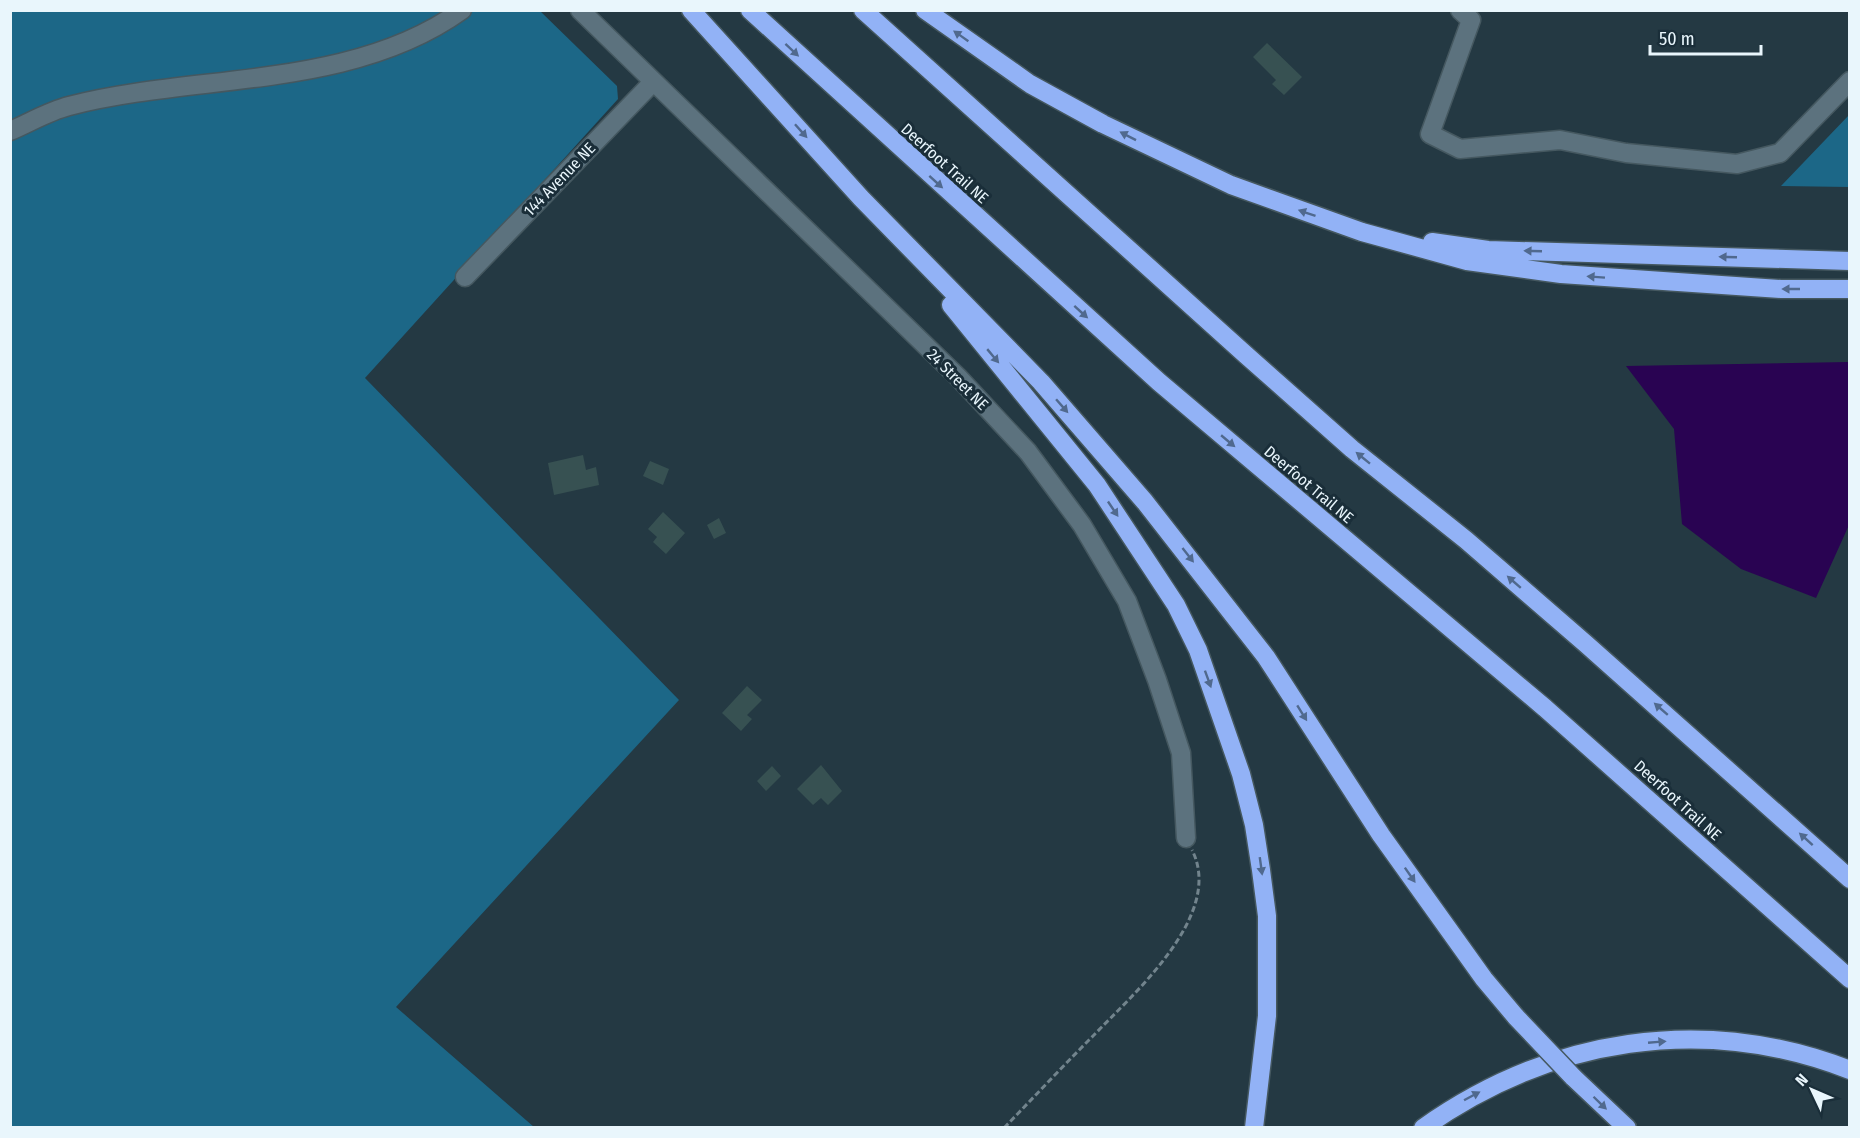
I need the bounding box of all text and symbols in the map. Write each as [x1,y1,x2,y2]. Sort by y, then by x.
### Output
scale bar [1650,18,1761,56]
text: 50 m [1659,28,1695,50]
one-way arrow [953,30,969,42]
one-way arrow [785,43,799,57]
street label: Deerfoot Trail NE [897,119,992,207]
one-way arrow [794,124,808,139]
one-way arrow [1119,131,1136,141]
street label: 144 Avenue NE [520,139,599,220]
one-way arrow [929,175,944,189]
one-way arrow [1298,208,1316,217]
one-way arrow [1524,246,1543,256]
one-way arrow [1719,252,1738,262]
one-way arrow [1587,272,1606,281]
one-way arrow [1782,284,1801,294]
one-way arrow [1074,305,1089,319]
street label: 24 Street NE [923,345,992,414]
one-way arrow [986,348,999,363]
one-way arrow [1055,399,1069,414]
one-way arrow [1220,434,1235,447]
street label: Deerfoot Trail NE [1260,442,1357,527]
one-way arrow [1355,451,1371,464]
one-way arrow [1107,501,1118,517]
one-way arrow [1182,547,1194,563]
one-way arrow [1506,575,1522,588]
one-way arrow [1203,670,1213,688]
one-way arrow [1654,703,1669,716]
one-way arrow [1296,705,1307,721]
street label: Deerfoot Trail NE [1630,756,1725,844]
one-way arrow [1799,832,1814,846]
one-way arrow [1256,856,1265,875]
one-way arrow [1404,867,1416,883]
one-way arrow [1648,1037,1667,1047]
north arrow [1782,1060,1842,1120]
text: N [1791,1070,1812,1090]
one-way arrow [1463,1091,1480,1101]
one-way arrow [1592,1096,1607,1110]

